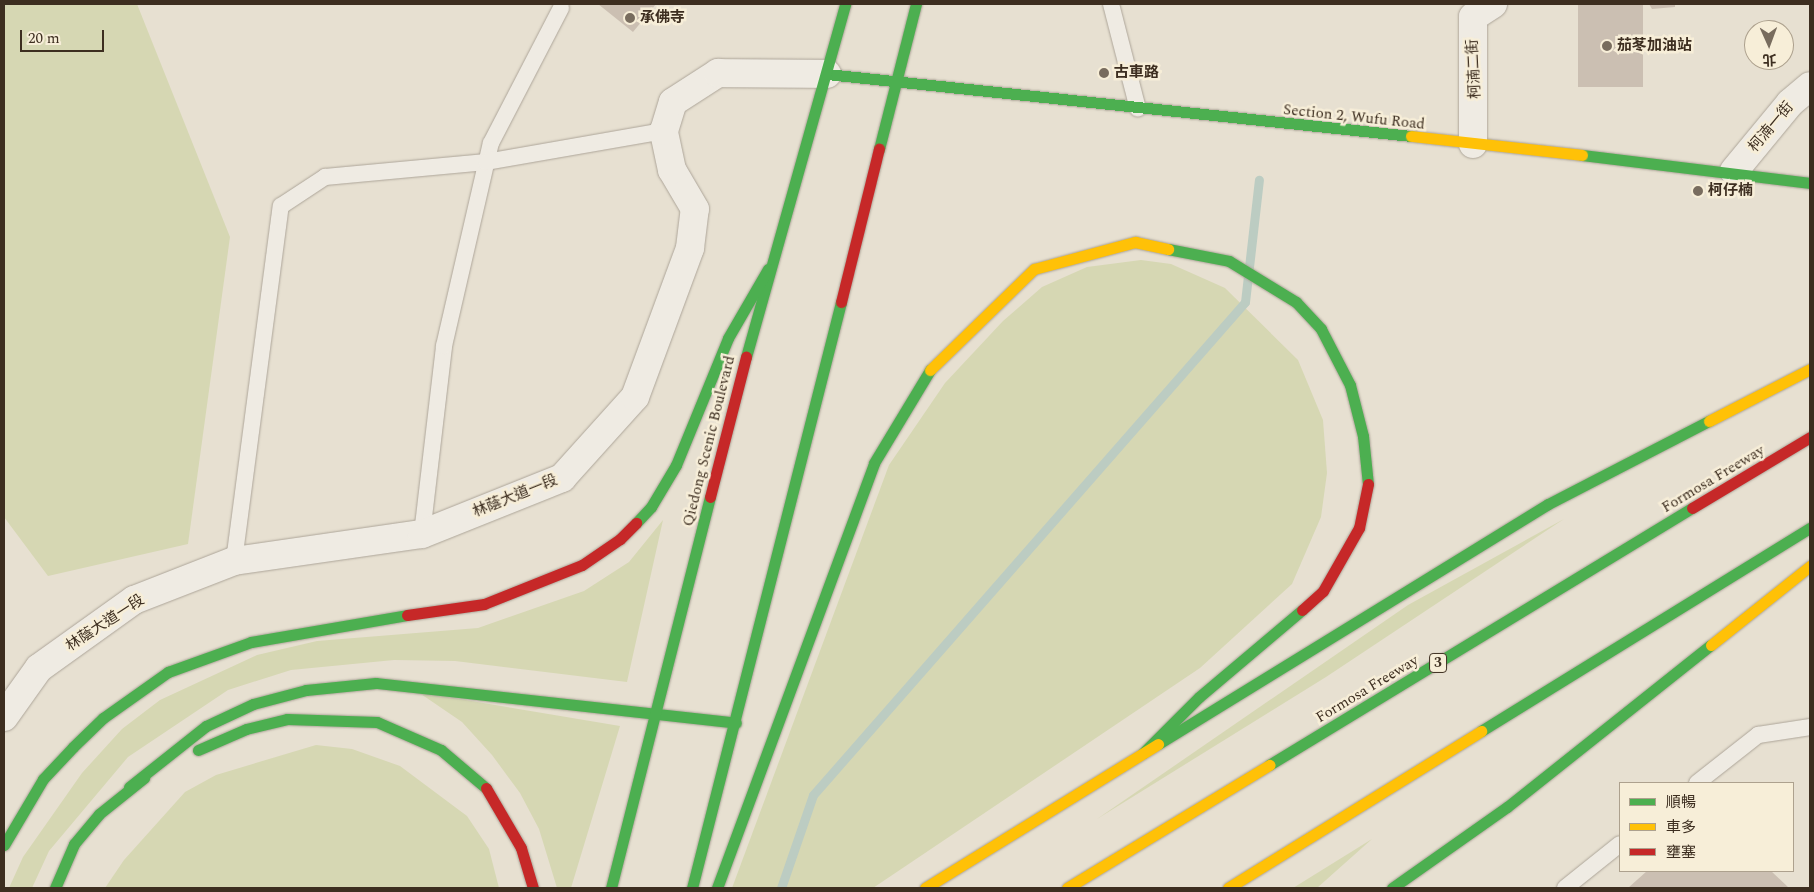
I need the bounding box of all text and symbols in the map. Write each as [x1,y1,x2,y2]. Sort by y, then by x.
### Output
place label: 承佛寺 [640,9,685,27]
marker: 承佛寺 [624,12,636,24]
scale bar [22,20,106,52]
north arrow [1744,20,1794,70]
text: 20 m [28,27,60,50]
place label: 茄苳加油站 [1617,37,1692,55]
street label: 柯湳二街 [1463,39,1485,99]
marker: 茄苳加油站 [1601,40,1613,52]
text: 北 [1762,49,1777,70]
place label: 古車路 [1114,64,1159,82]
marker: 古車路 [1098,67,1110,79]
street label: 柯湳一街 [1745,98,1797,156]
street label: Section 2, Wufu Road [1282,101,1426,133]
place label: 柯仔楠 [1708,182,1753,200]
marker: 柯仔楠 [1692,185,1704,197]
street label: Qiedong Scenic Boulevard [679,354,739,528]
street label: Formosa Freeway [1658,441,1768,517]
street label: 林蔭大道一段 [470,471,560,521]
street label: 林蔭大道一段 [62,591,148,655]
street label: Formosa Freeway [1312,651,1422,727]
road number: 3 [1428,651,1448,674]
legend [1619,782,1794,872]
text: 順暢 [1666,791,1696,814]
text: 車多 [1666,816,1696,839]
text: 壅塞 [1666,841,1696,864]

